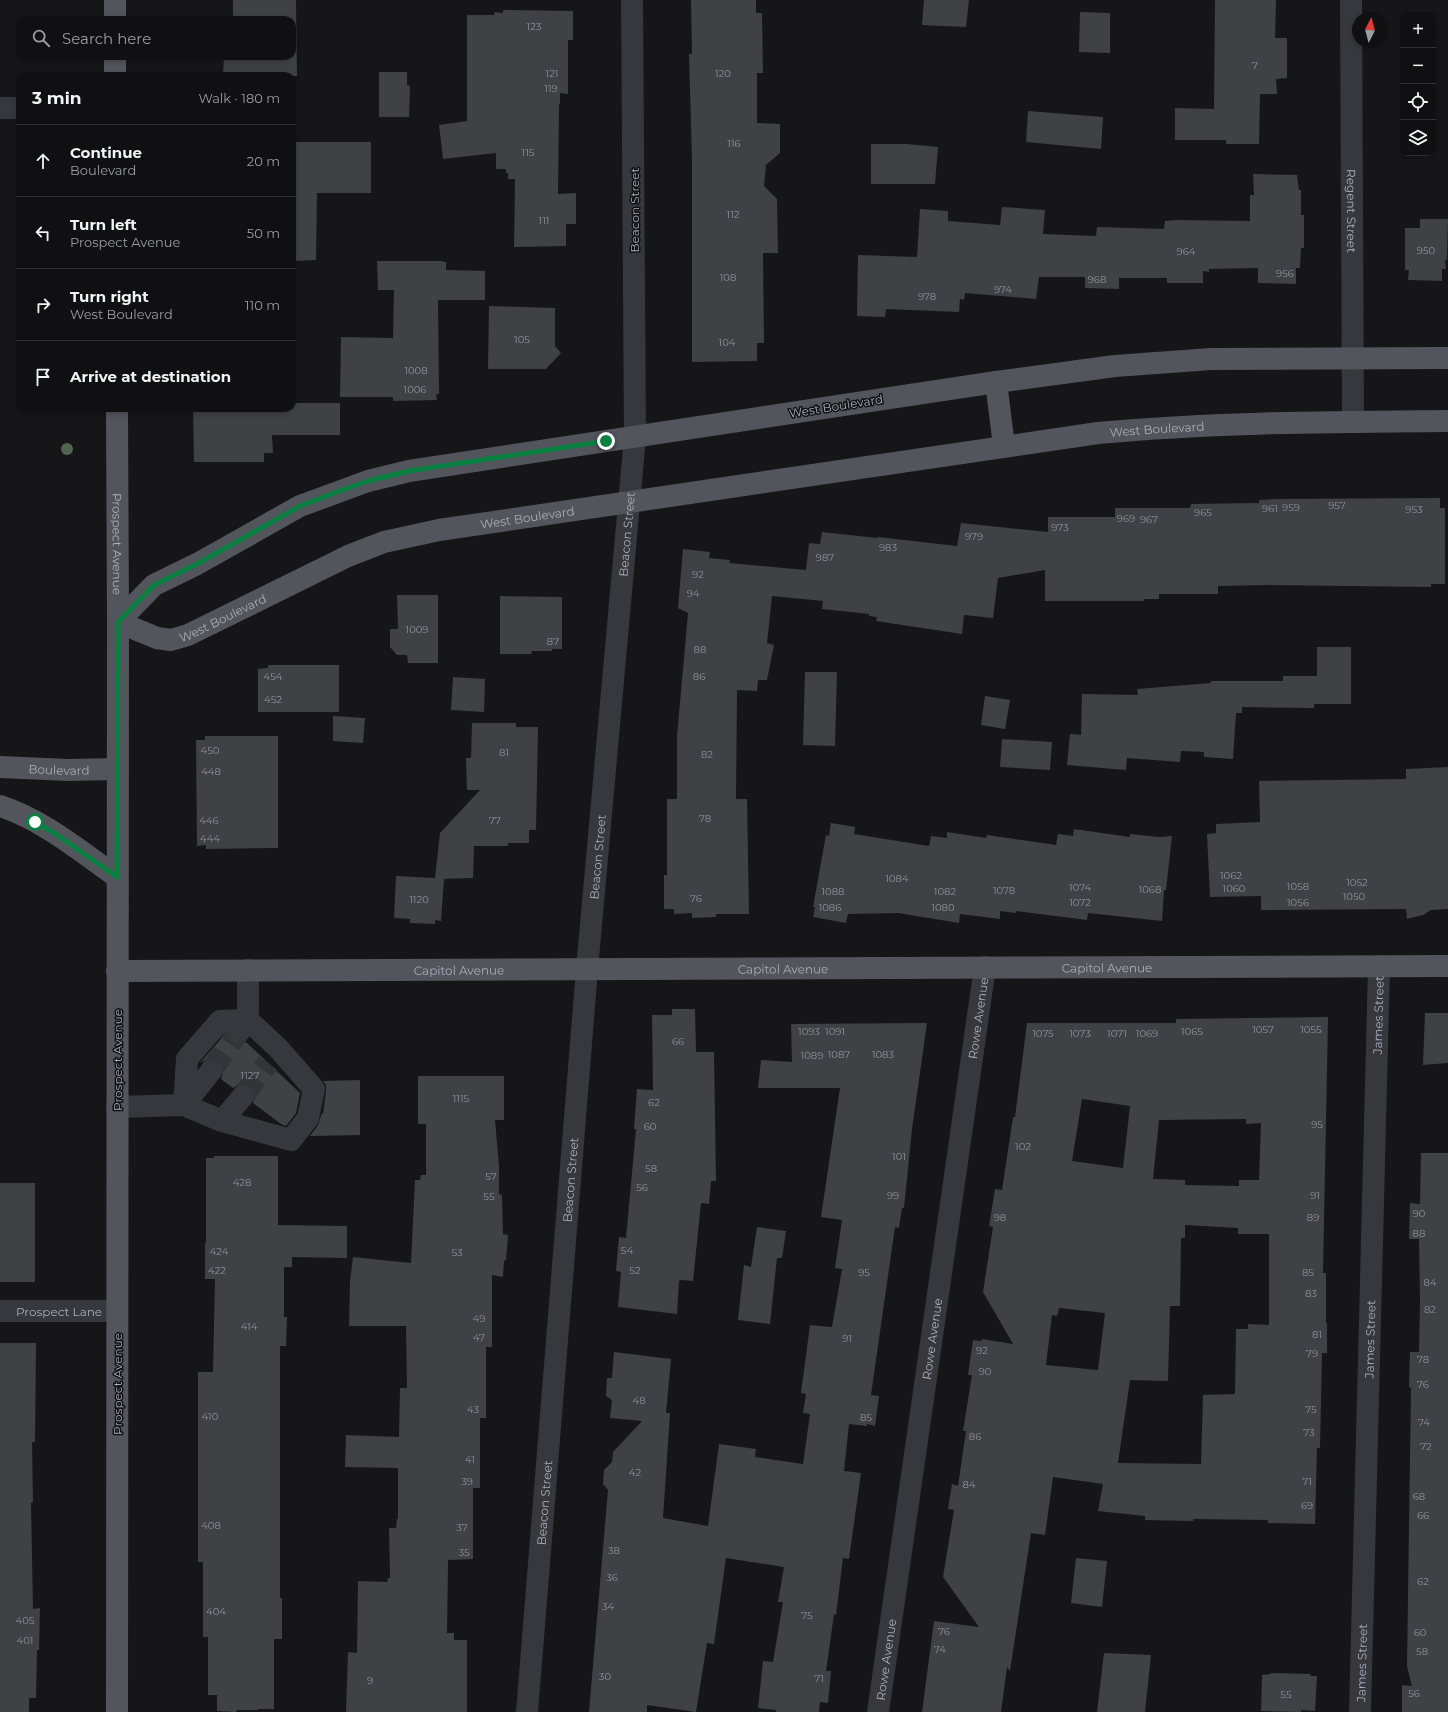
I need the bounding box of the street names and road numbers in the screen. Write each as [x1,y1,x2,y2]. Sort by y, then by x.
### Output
street label: Beacon Street [627,167,642,252]
street label: Regent Street [1344,169,1360,253]
street label: West Boulevard [788,391,884,421]
street label: West Boulevard [1109,418,1205,439]
street label: Beacon Street [615,491,638,577]
street label: Prospect Avenue [110,493,125,595]
street label: West Boulevard [479,503,575,531]
street label: West Boulevard [177,590,269,645]
street label: Boulevard [28,761,90,778]
street label: Beacon Street [586,814,608,900]
street label: Capitol Avenue [1062,960,1152,975]
street label: Capitol Avenue [738,961,828,976]
street label: Capitol Avenue [414,962,504,977]
street label: Rowe Avenue [964,976,991,1060]
street label: James Street [1369,976,1386,1056]
street label: Prospect Avenue [110,1009,125,1111]
street label: Beacon Street [559,1137,581,1223]
street label: Rowe Avenue [918,1297,945,1381]
street label: James Street [1361,1300,1378,1380]
street label: Prospect Lane [16,1304,102,1319]
street label: Prospect Avenue [110,1333,125,1435]
street label: Beacon Street [533,1460,555,1546]
street label: Rowe Avenue [872,1618,899,1701]
street label: James Street [1353,1624,1370,1703]

